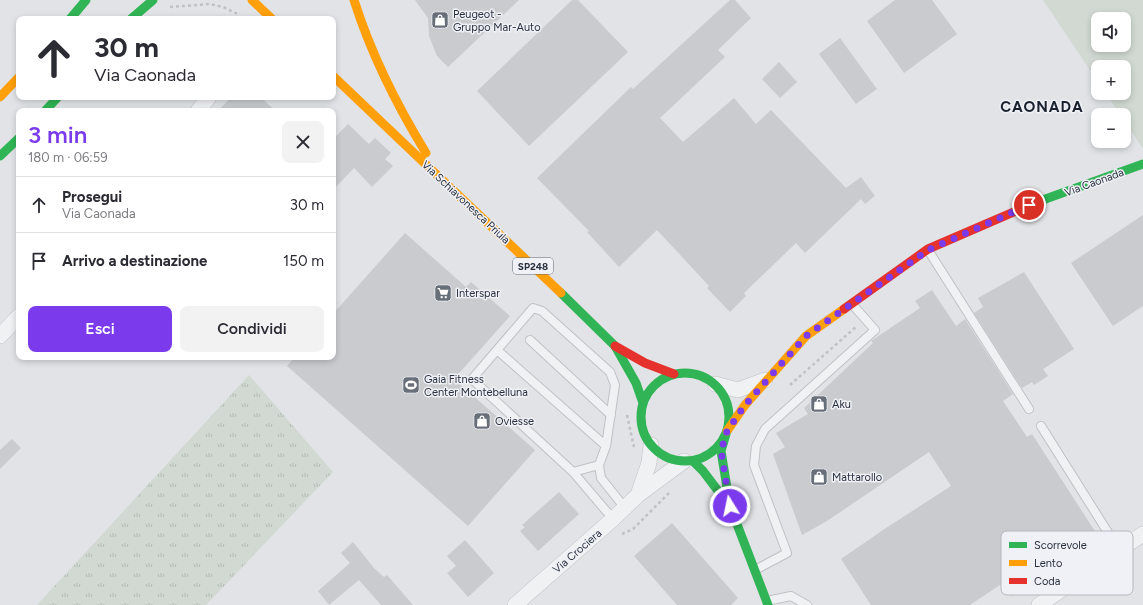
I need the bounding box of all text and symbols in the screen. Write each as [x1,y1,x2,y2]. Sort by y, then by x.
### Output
place label: Peugeot - Gruppo Mar-Auto [453,8,541,34]
shop icon: Peugeot - Gruppo Mar-Auto [430,10,450,30]
map controls [1091,12,1131,148]
button: sound [1091,12,1131,52]
text: 30 m [94,30,159,64]
icon: ahead [28,32,80,84]
button: + [1091,60,1131,100]
text: Via Caonada [94,64,196,86]
district label: CAONADA [1000,98,1084,116]
button: − [1091,108,1131,148]
text: 3 min [28,120,87,149]
button: close [282,121,324,163]
text: 180 m · 06:59 [28,150,108,165]
street label: Via Schiavonesca Priula [419,158,512,247]
street label: Via Caonada [1063,166,1126,199]
text: Prosegui [62,188,122,206]
pin [1012,188,1046,222]
icon: ahead [28,194,50,216]
icon: arrive [1018,194,1040,216]
text: 30 m [290,196,324,214]
text: Via Caonada [62,206,136,221]
icon: arrive [28,250,50,272]
text: Arrivo a destinazione [62,252,207,270]
text: 150 m [283,252,324,270]
road number: SP248 [513,258,553,274]
supermarket icon: Interspar [433,283,453,303]
place label: Interspar [456,287,500,300]
button: Esci [28,306,172,352]
button: Condividi [180,306,324,352]
place label: Gaia Fitness Center Montebelluna [424,373,528,399]
sports icon: Gaia Fitness Center Montebelluna [401,375,421,395]
shop icon: Aku [809,394,829,414]
place label: Aku [832,398,851,411]
shop icon: Oviesse [472,411,492,431]
place label: Oviesse [495,415,534,428]
shop icon: Mattarollo [809,467,829,487]
place label: Mattarollo [832,471,882,484]
position arrow [709,485,751,527]
street label: Via Crociera [550,527,604,576]
legend [1001,531,1133,595]
text: Scorrevole [1034,539,1087,552]
text: Lento [1034,557,1062,570]
text: Coda [1034,575,1060,588]

